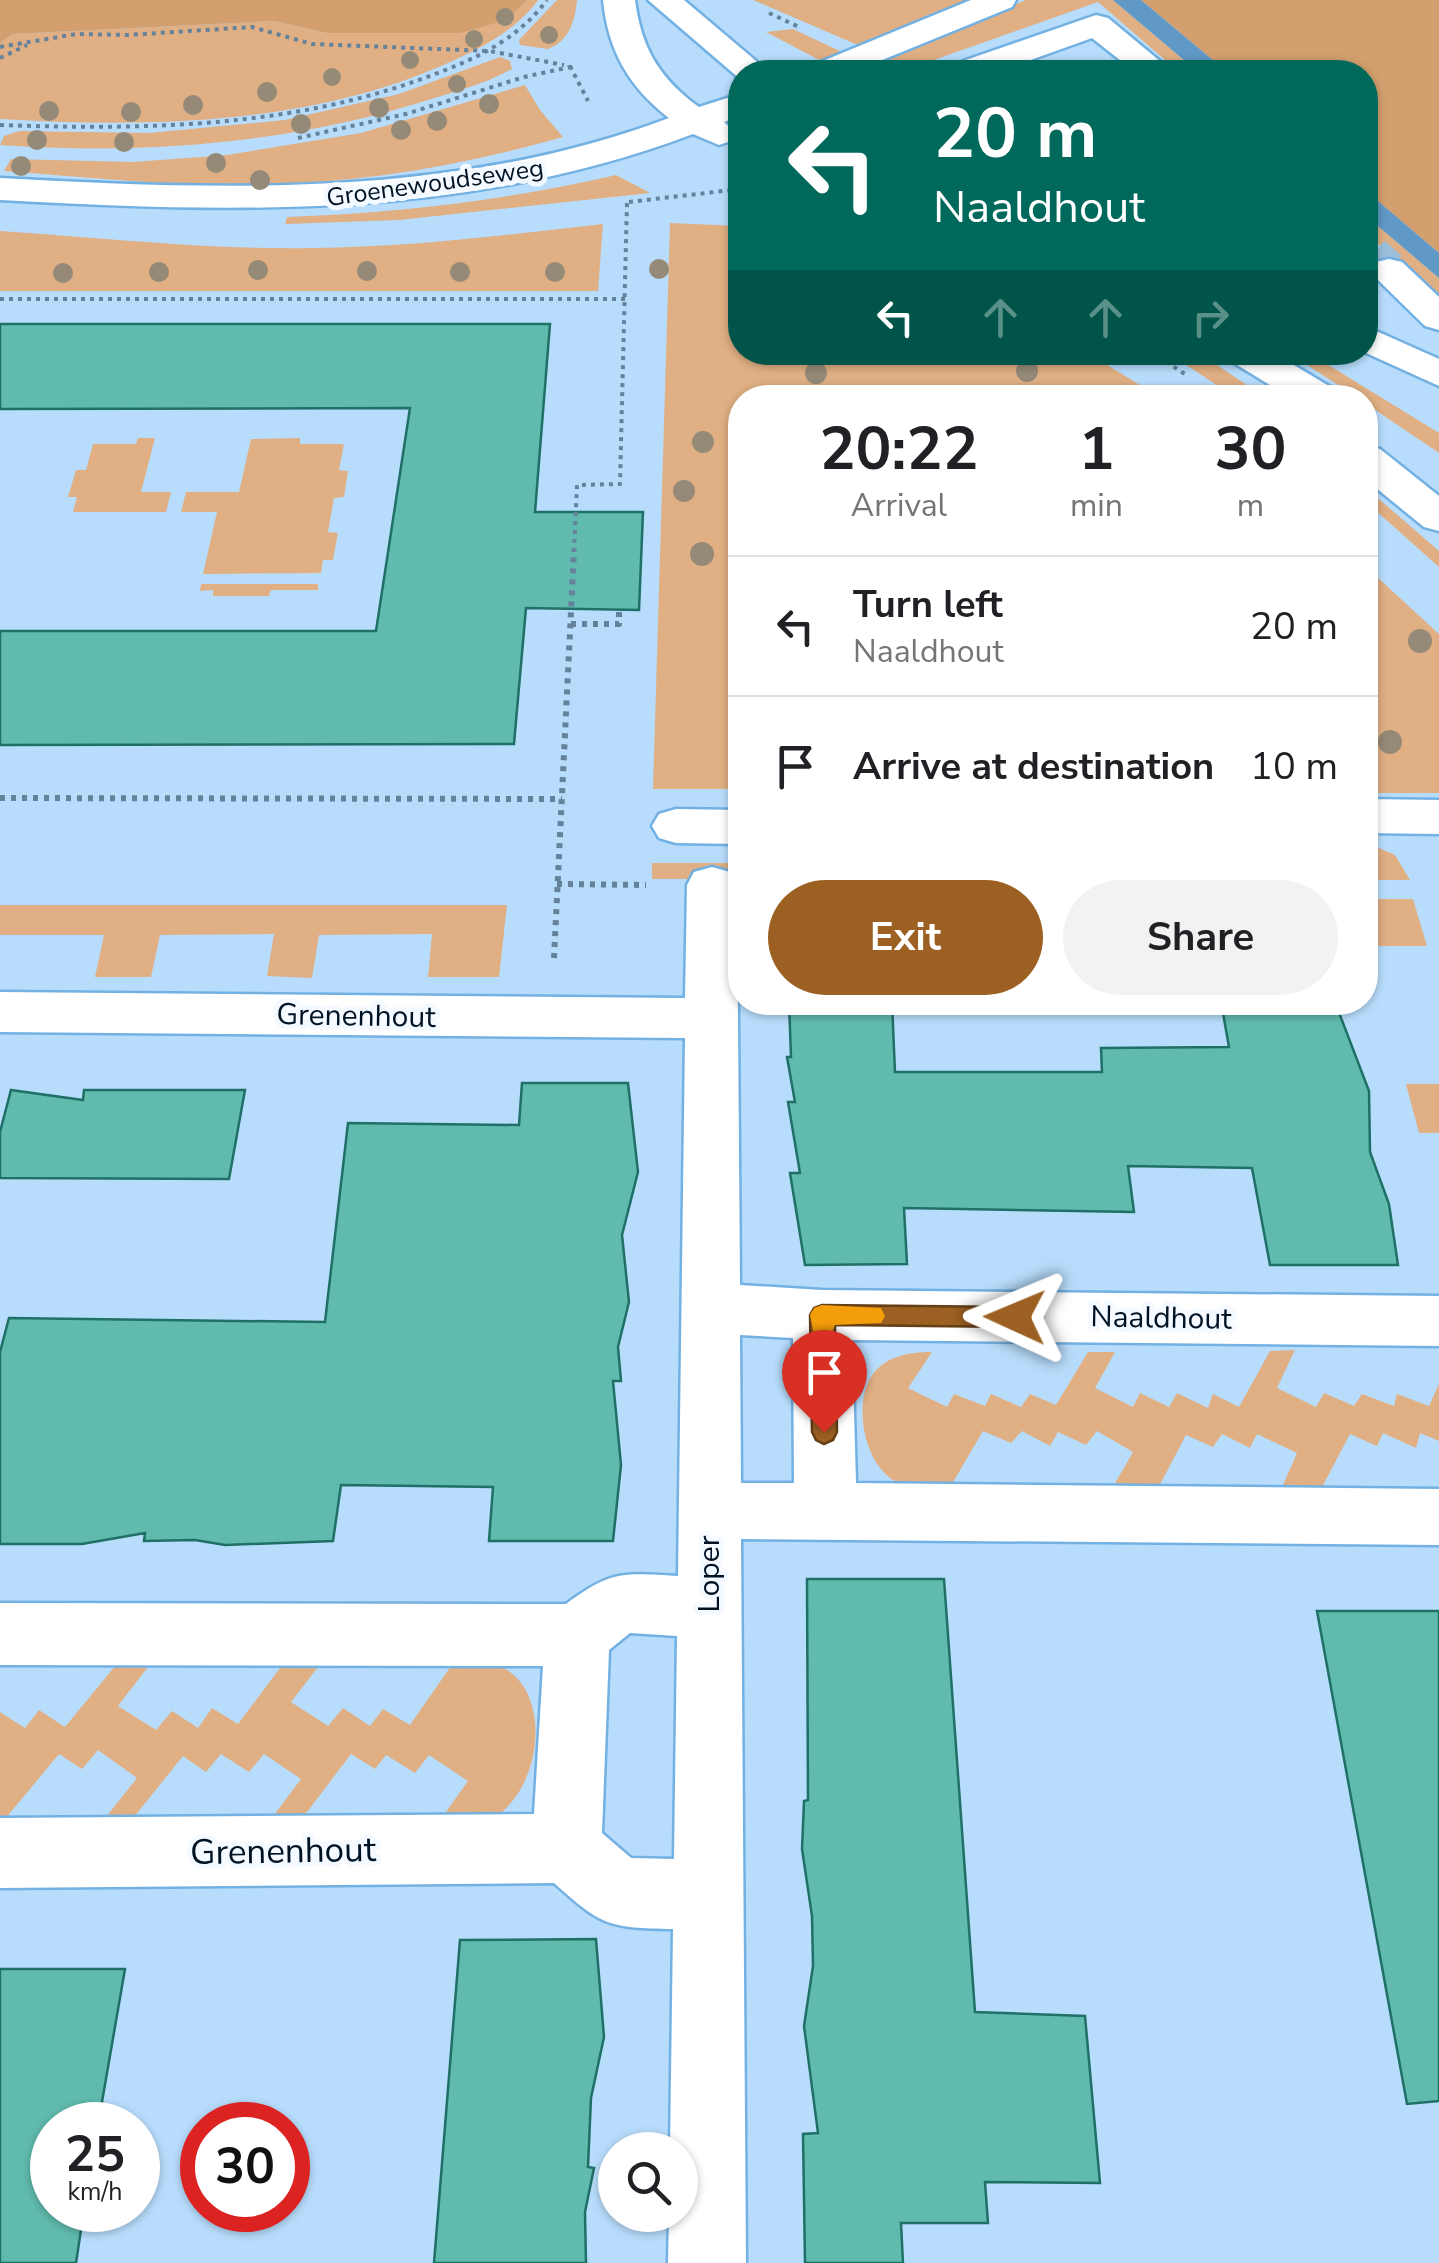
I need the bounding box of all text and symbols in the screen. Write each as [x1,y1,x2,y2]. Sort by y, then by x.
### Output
text: 20 m [933,86,1097,182]
icon: left [768,100,898,230]
street label: Groenewoudseweg [324,151,546,215]
text: Naaldhout [933,177,1145,238]
icon: left [868,290,923,345]
icon: ahead [973,290,1028,345]
icon: ahead [1078,290,1133,345]
icon: right [1183,290,1238,345]
text: 20:22 [820,408,978,490]
text: 1 [1078,408,1114,490]
text: 30 [1214,408,1286,490]
text: Arrival [851,484,947,527]
text: min [1070,484,1123,527]
text: m [1237,484,1264,527]
text: Turn left [853,579,1003,630]
icon: left [768,599,823,654]
text: 20 m [1250,601,1338,652]
text: Naaldhout [853,630,1004,673]
icon: arrive [768,739,823,794]
text: Arrive at destination [853,741,1214,792]
text: 10 m [1250,741,1338,792]
button: Exit [768,880,1043,995]
button: Share [1063,880,1338,995]
street label: Grenenhout [276,994,437,1038]
position arrow [963,1265,1067,1369]
street label: Naaldhout [1090,1296,1232,1340]
pin [782,1330,867,1433]
icon: arrive [797,1345,852,1400]
street label: Loper [689,1535,730,1613]
street label: Grenenhout [190,1826,377,1876]
speed limit sign: 30 [180,2102,310,2232]
text: 25 [65,2120,125,2189]
map controls [598,2132,698,2232]
button: search [598,2132,698,2232]
text: km/h [67,2175,123,2209]

